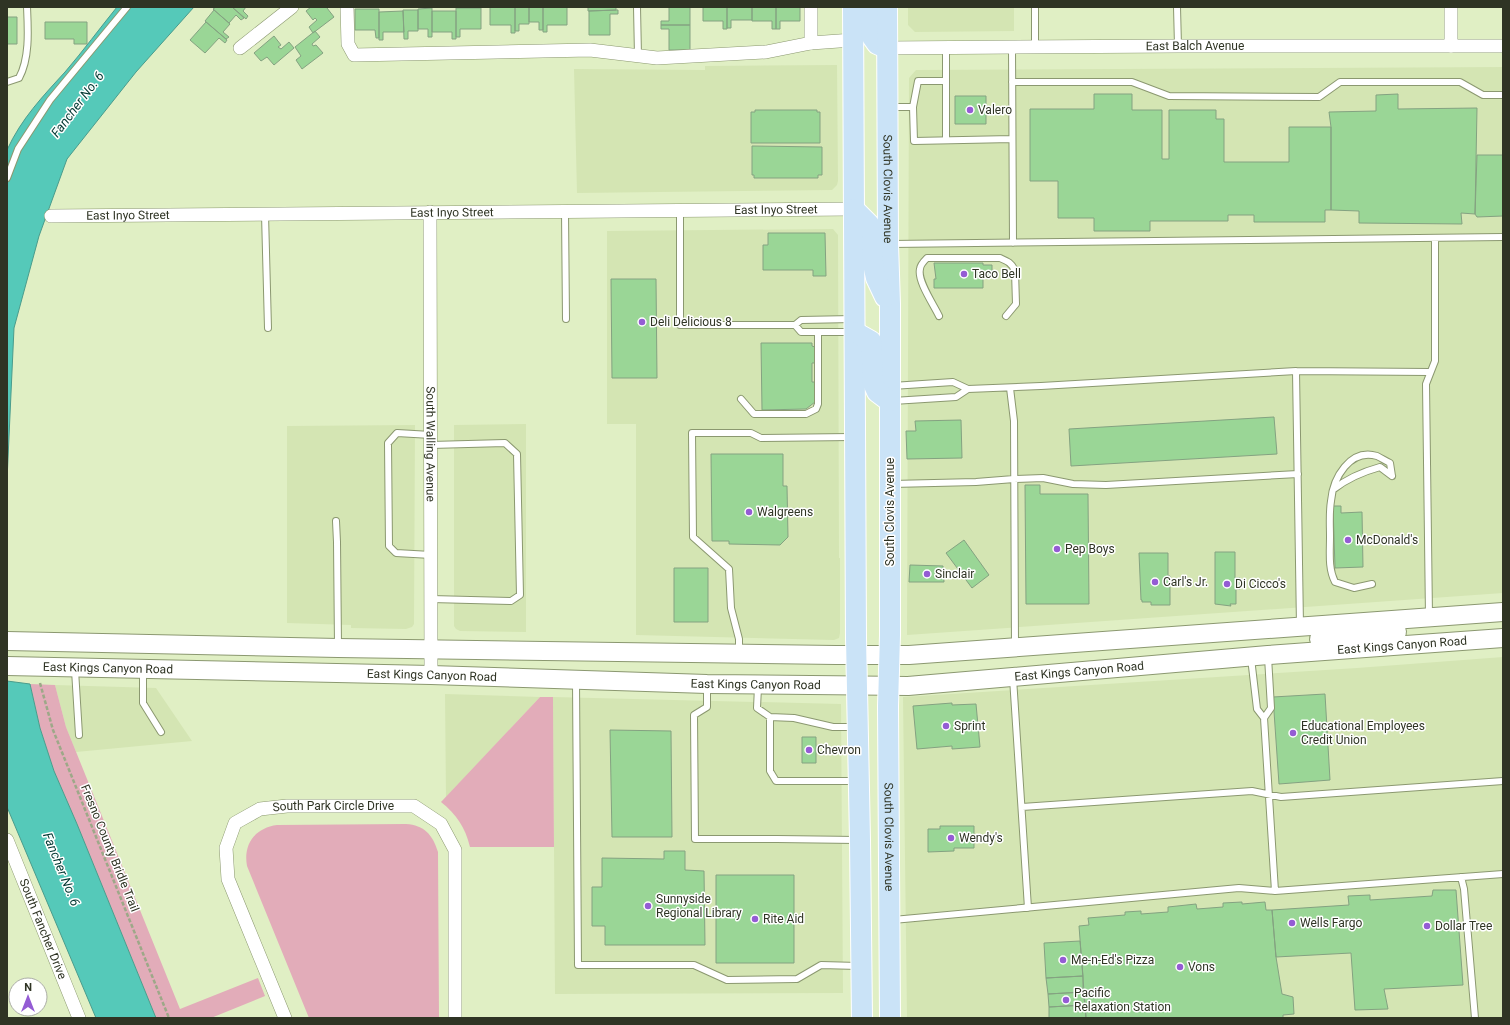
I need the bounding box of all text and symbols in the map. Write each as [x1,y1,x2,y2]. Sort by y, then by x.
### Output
street label: East Balch Avenue [1146,39,1244,53]
water label: Fancher No. 6 [48,69,107,140]
place label: Valero [978,103,1012,117]
marker: Valero [965,105,975,115]
street label: South Clovis Avenue [881,135,895,243]
street label: East Inyo Street [734,202,818,217]
street label: East Inyo Street [410,205,494,220]
street label: East Inyo Street [86,208,170,223]
place label: Taco Bell [972,267,1021,281]
marker: Taco Bell [959,269,969,279]
place label: Deli Delicious 8 [650,315,732,329]
marker: Deli Delicious 8 [637,317,647,327]
street label: South Walling Avenue [423,386,438,502]
street label: South Clovis Avenue [883,458,897,566]
place label: Walgreens [757,505,813,519]
marker: Walgreens [744,507,754,517]
place label: McDonald's [1356,533,1418,547]
marker: McDonald's [1343,535,1353,545]
place label: Pep Boys [1065,542,1115,556]
marker: Pep Boys [1052,544,1062,554]
place label: Sinclair [935,567,974,581]
marker: Sinclair [922,569,932,579]
place label: Carl's Jr. [1163,575,1208,589]
marker: Carl's Jr. [1150,577,1160,587]
place label: Di Cicco's [1235,577,1286,591]
marker: Di Cicco's [1222,579,1232,589]
street label: East Kings Canyon Road [1337,634,1467,657]
street label: East Kings Canyon Road [1014,659,1145,684]
street label: East Kings Canyon Road [43,660,173,677]
street label: East Kings Canyon Road [367,667,497,684]
street label: East Kings Canyon Road [690,676,821,692]
place label: Sprint [954,719,985,733]
place label: Educational Employees Credit Union [1301,719,1425,747]
marker: Sprint [941,721,951,731]
marker: Educational Employees Credit Union [1288,728,1298,738]
place label: Chevron [817,743,861,757]
marker: Chevron [804,745,814,755]
street label: Fresno County Bridle Trail [78,782,142,914]
street label: South Clovis Avenue [881,782,896,891]
street label: South Park Circle Drive [272,799,394,815]
water label: Fancher No. 6 [40,830,83,908]
place label: Wendy's [959,831,1003,845]
marker: Wendy's [946,833,956,843]
street label: South Fancher Drive [16,877,70,981]
place label: Sunnyside Regional Library [656,892,742,920]
marker: Sunnyside Regional Library [643,901,653,911]
place label: Rite Aid [763,912,804,926]
marker: Rite Aid [750,914,760,924]
place label: Wells Fargo [1300,916,1362,930]
marker: Wells Fargo [1287,918,1297,928]
place label: Dollar Tree [1435,919,1492,933]
marker: Dollar Tree [1422,921,1432,931]
place label: Me-n-Ed's Pizza [1071,953,1154,967]
marker: Me-n-Ed's Pizza [1058,955,1068,965]
place label: Vons [1188,960,1215,974]
marker: Vons [1175,962,1185,972]
north arrow [8,977,48,1017]
text: N [24,981,32,994]
place label: Pacific Relaxation Station [1074,986,1171,1014]
marker: Pacific Relaxation Station [1061,995,1071,1005]

